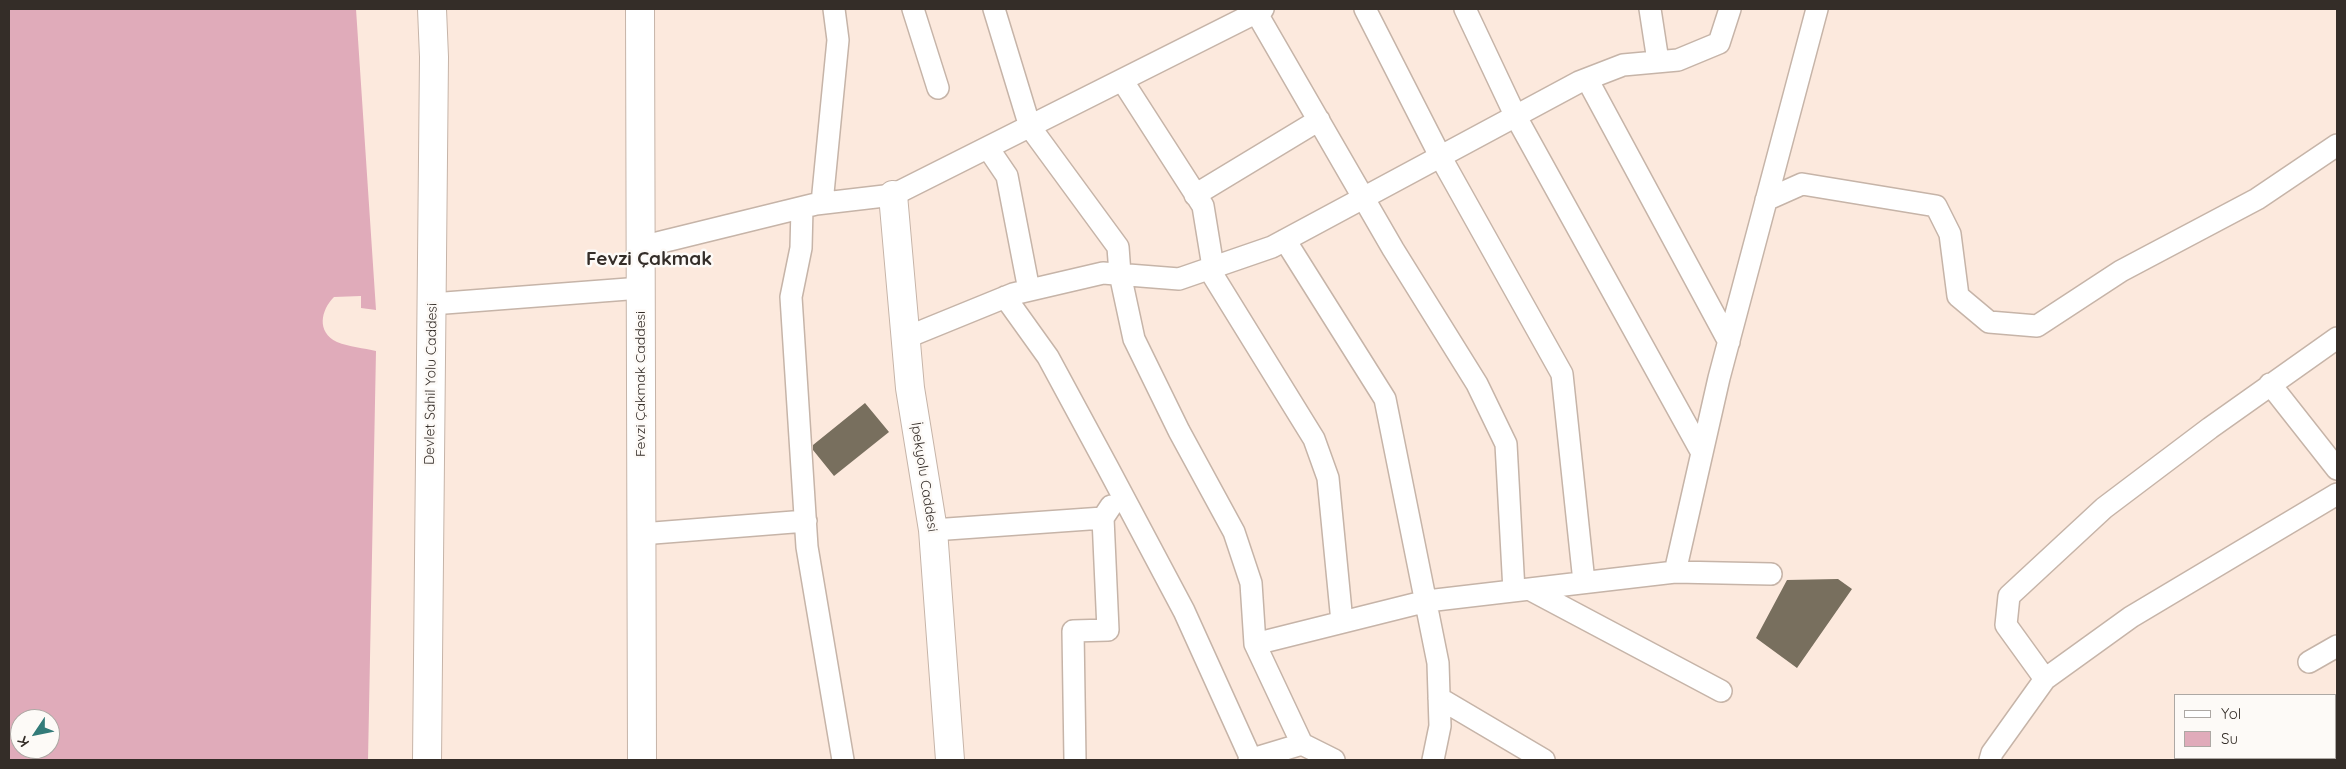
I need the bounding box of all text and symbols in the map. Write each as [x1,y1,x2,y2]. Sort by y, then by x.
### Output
district label: Fevzi Çakmak [586,248,712,270]
street label: Devlet Sahil Yolu Caddesi [421,303,441,465]
street label: Fevzi Çakmak Caddesi [633,311,649,457]
street label: İpekyolu Caddesi [907,421,941,533]
legend [2174,694,2336,759]
text: Yol [2221,704,2241,723]
north arrow [10,709,60,759]
text: Su [2221,729,2238,748]
text: K [13,733,33,751]

